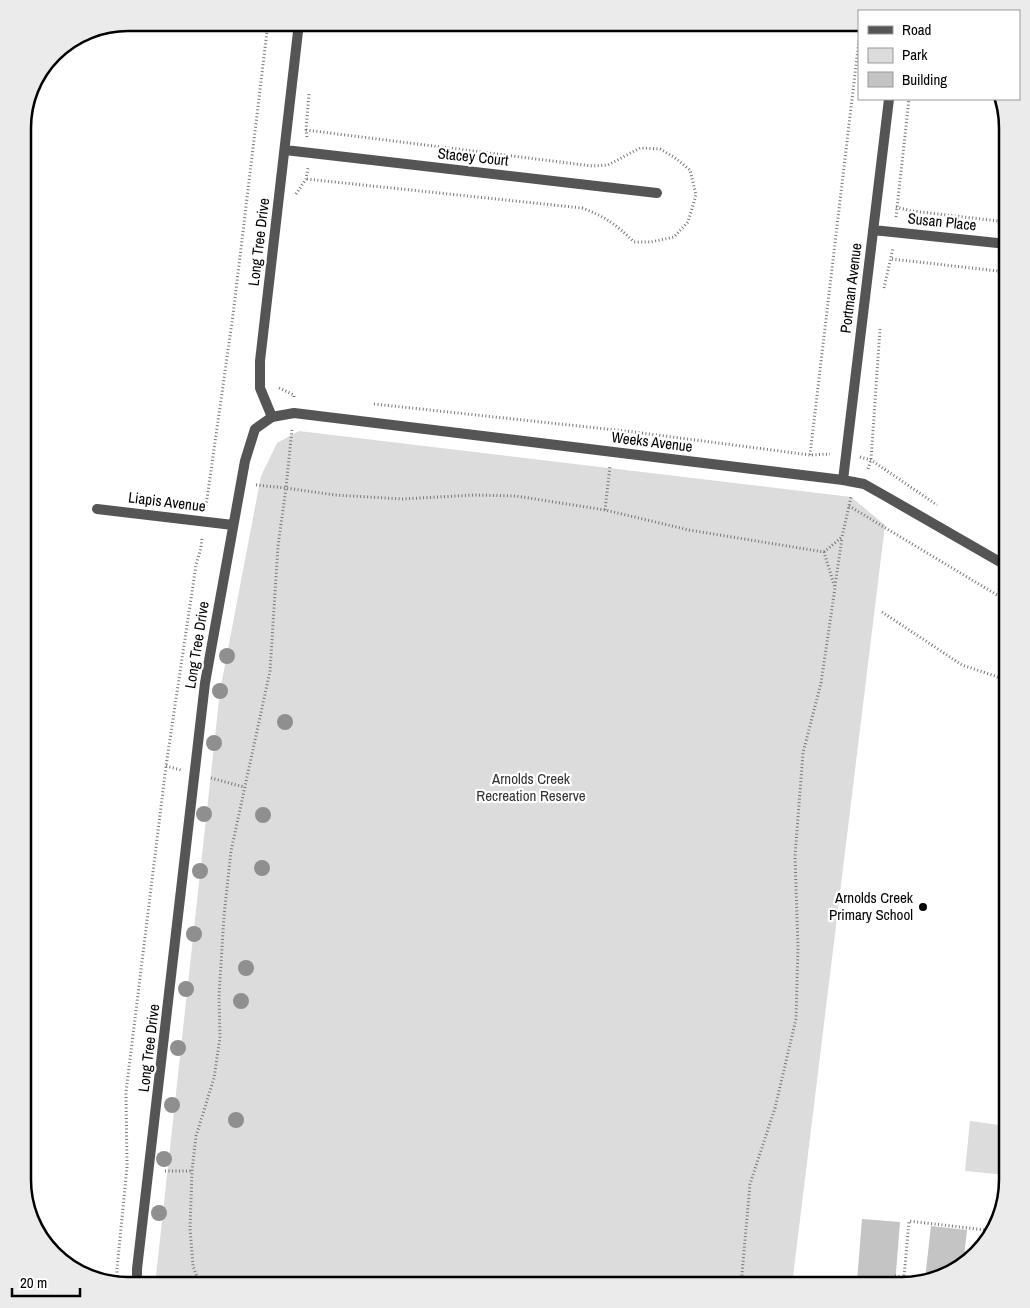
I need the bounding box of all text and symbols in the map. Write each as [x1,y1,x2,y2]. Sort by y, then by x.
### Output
legend [858,10,1020,100]
text: Road [902,19,931,40]
text: Park [902,44,928,65]
text: Building [902,69,947,90]
street label: Stacey Court [437,142,510,171]
street label: Long Tree Drive [243,197,274,287]
street label: Susan Place [907,207,978,236]
street label: Portman Avenue [835,241,866,334]
street label: Weeks Avenue [610,426,694,457]
street label: Liapis Avenue [127,486,207,517]
street label: Long Tree Drive [179,600,214,690]
park label: Arnolds Creek Recreation Reserve [476,768,586,806]
place label: Arnolds Creek Primary School [829,887,914,925]
marker: Arnolds Creek Primary School [917,901,929,913]
street label: Long Tree Drive [133,1003,164,1093]
scale bar [12,1266,80,1298]
text: 20 m [20,1272,47,1293]

